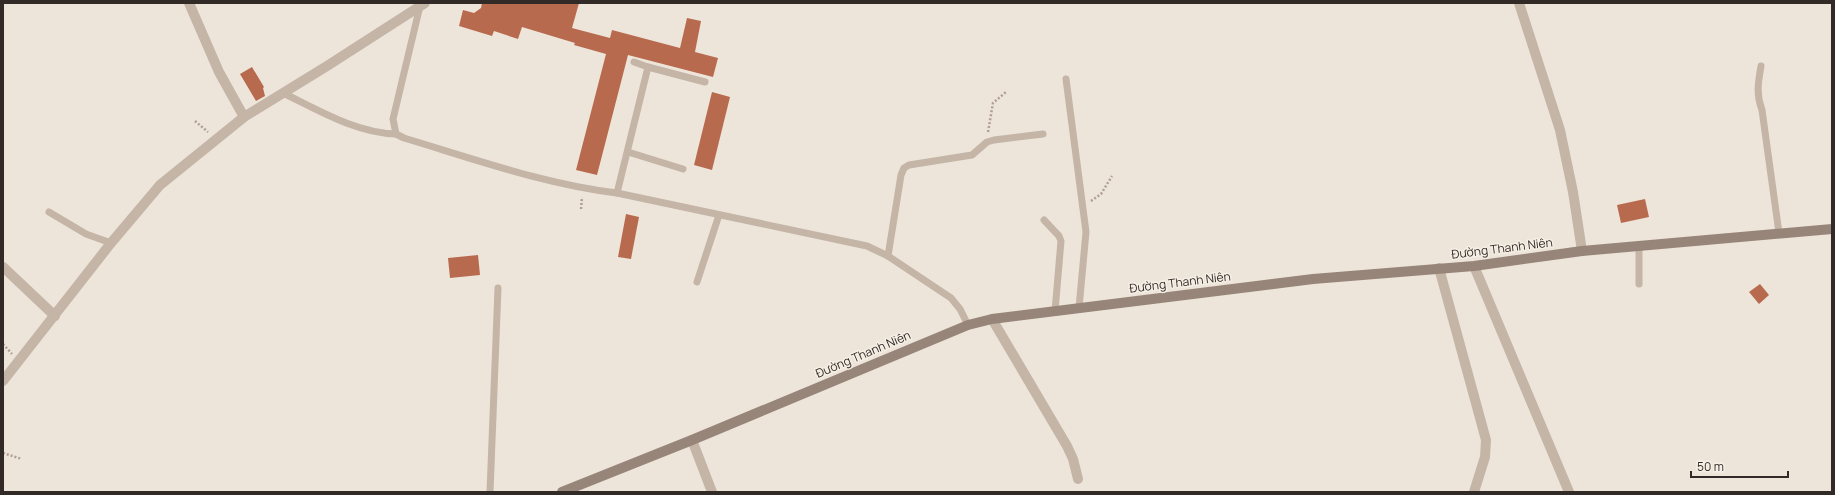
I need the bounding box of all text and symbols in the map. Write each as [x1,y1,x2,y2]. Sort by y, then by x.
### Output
street label: Đường Thanh Niên [1451,233,1553,263]
street label: Đường Thanh Niên [1129,267,1231,297]
street label: Đường Thanh Niên [813,326,913,382]
scale bar [1691,453,1788,479]
text: 50 m [1697,458,1724,475]

